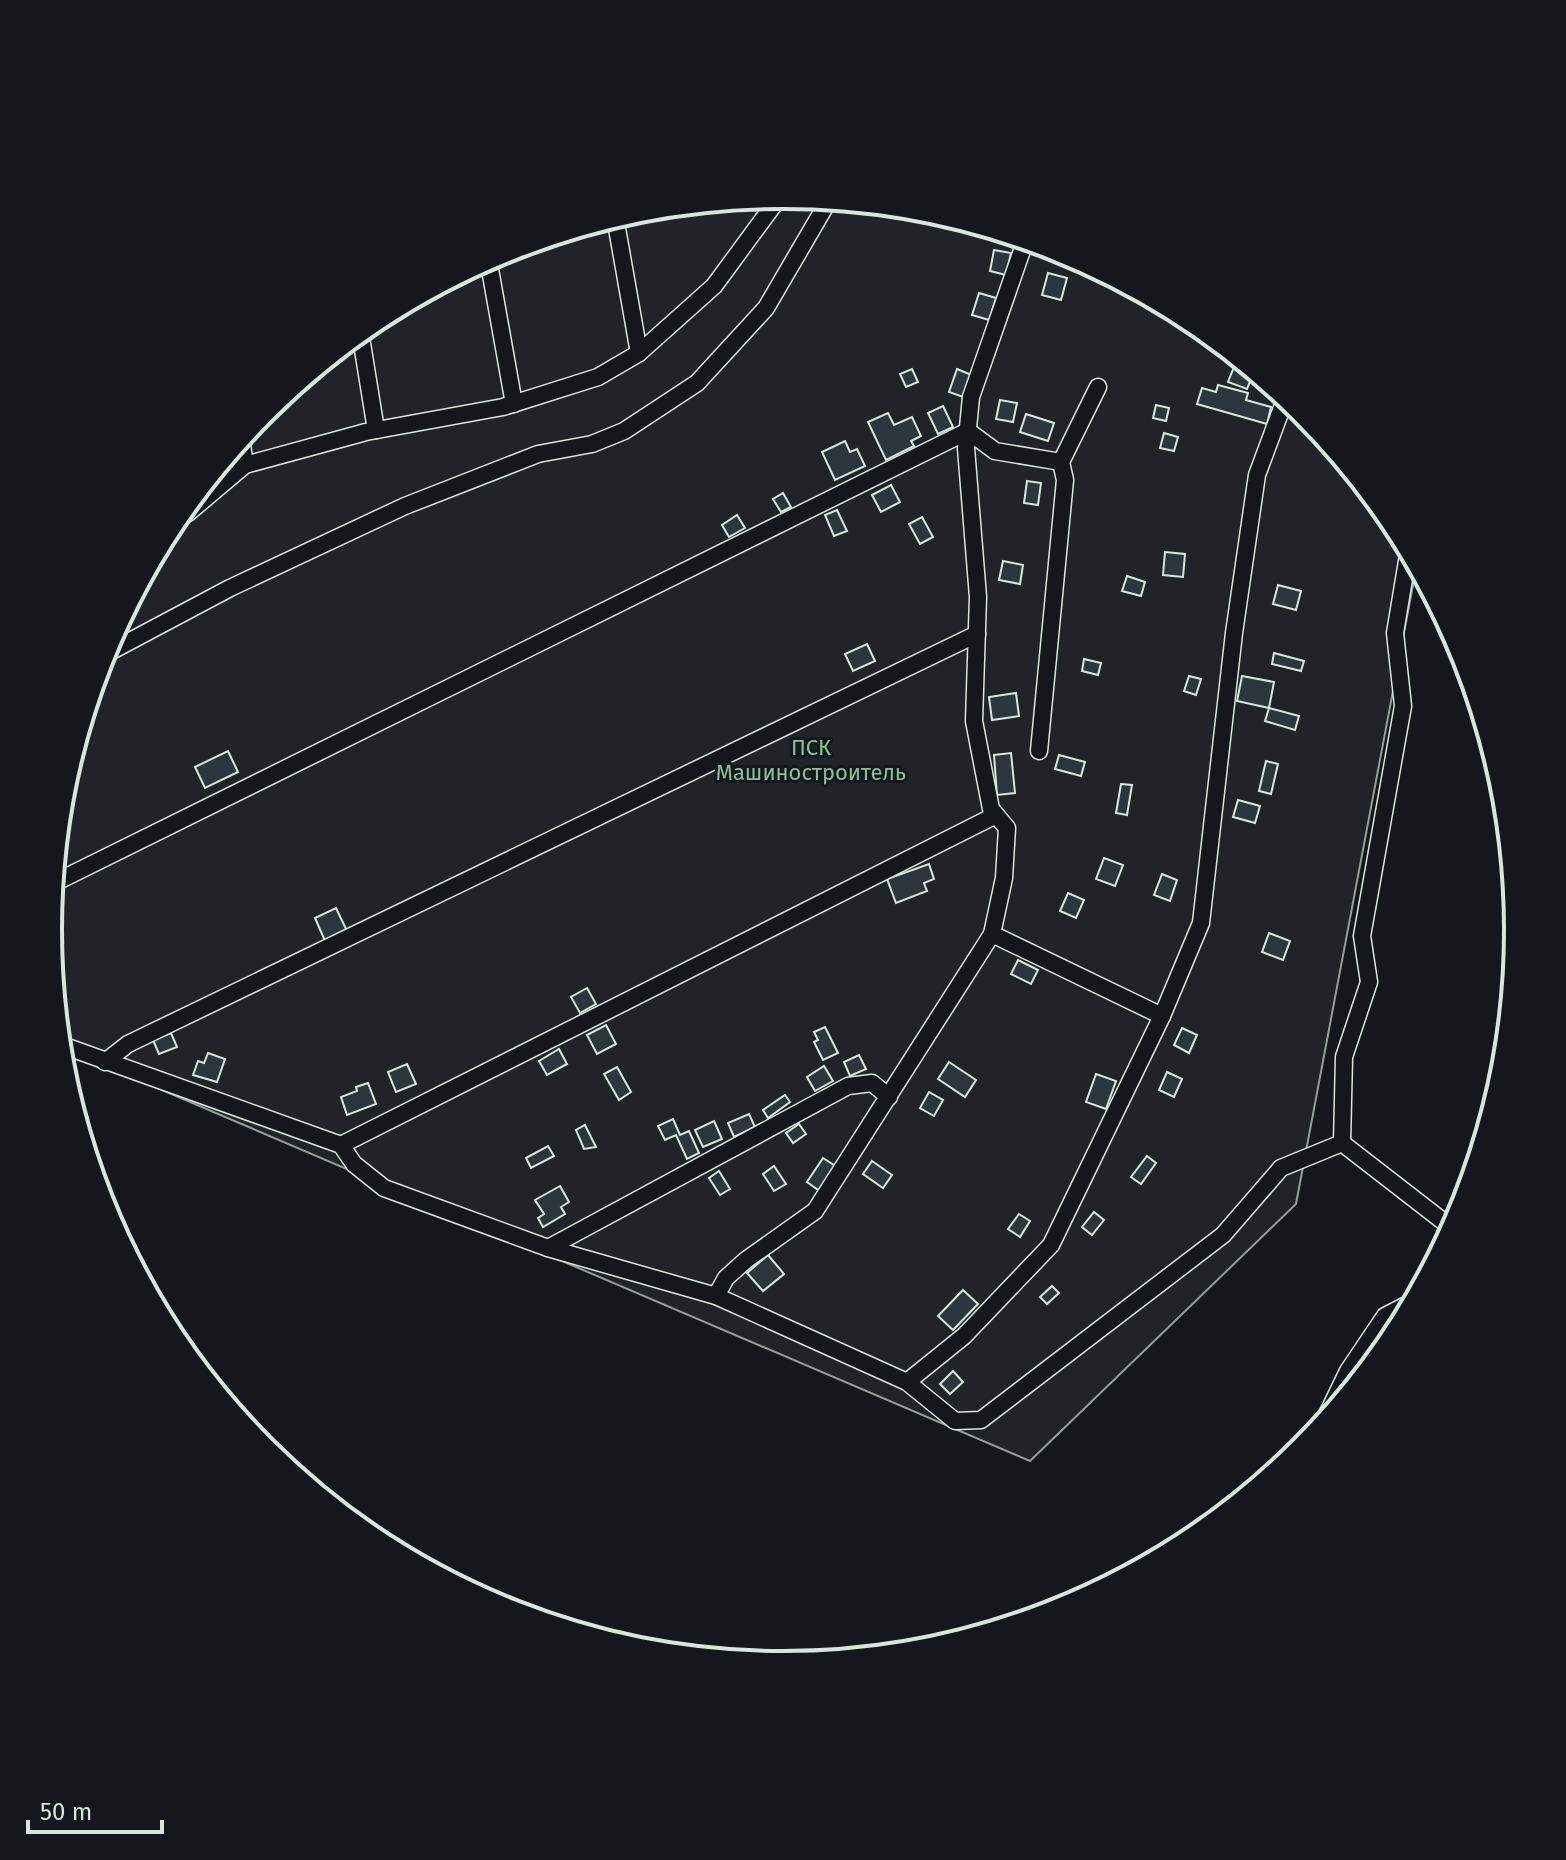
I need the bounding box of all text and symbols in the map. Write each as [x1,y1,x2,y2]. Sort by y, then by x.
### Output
park label: ПСК Машиностроитель [716,734,906,786]
scale bar [28,1784,162,1834]
text: 50 m [40,1798,92,1826]

